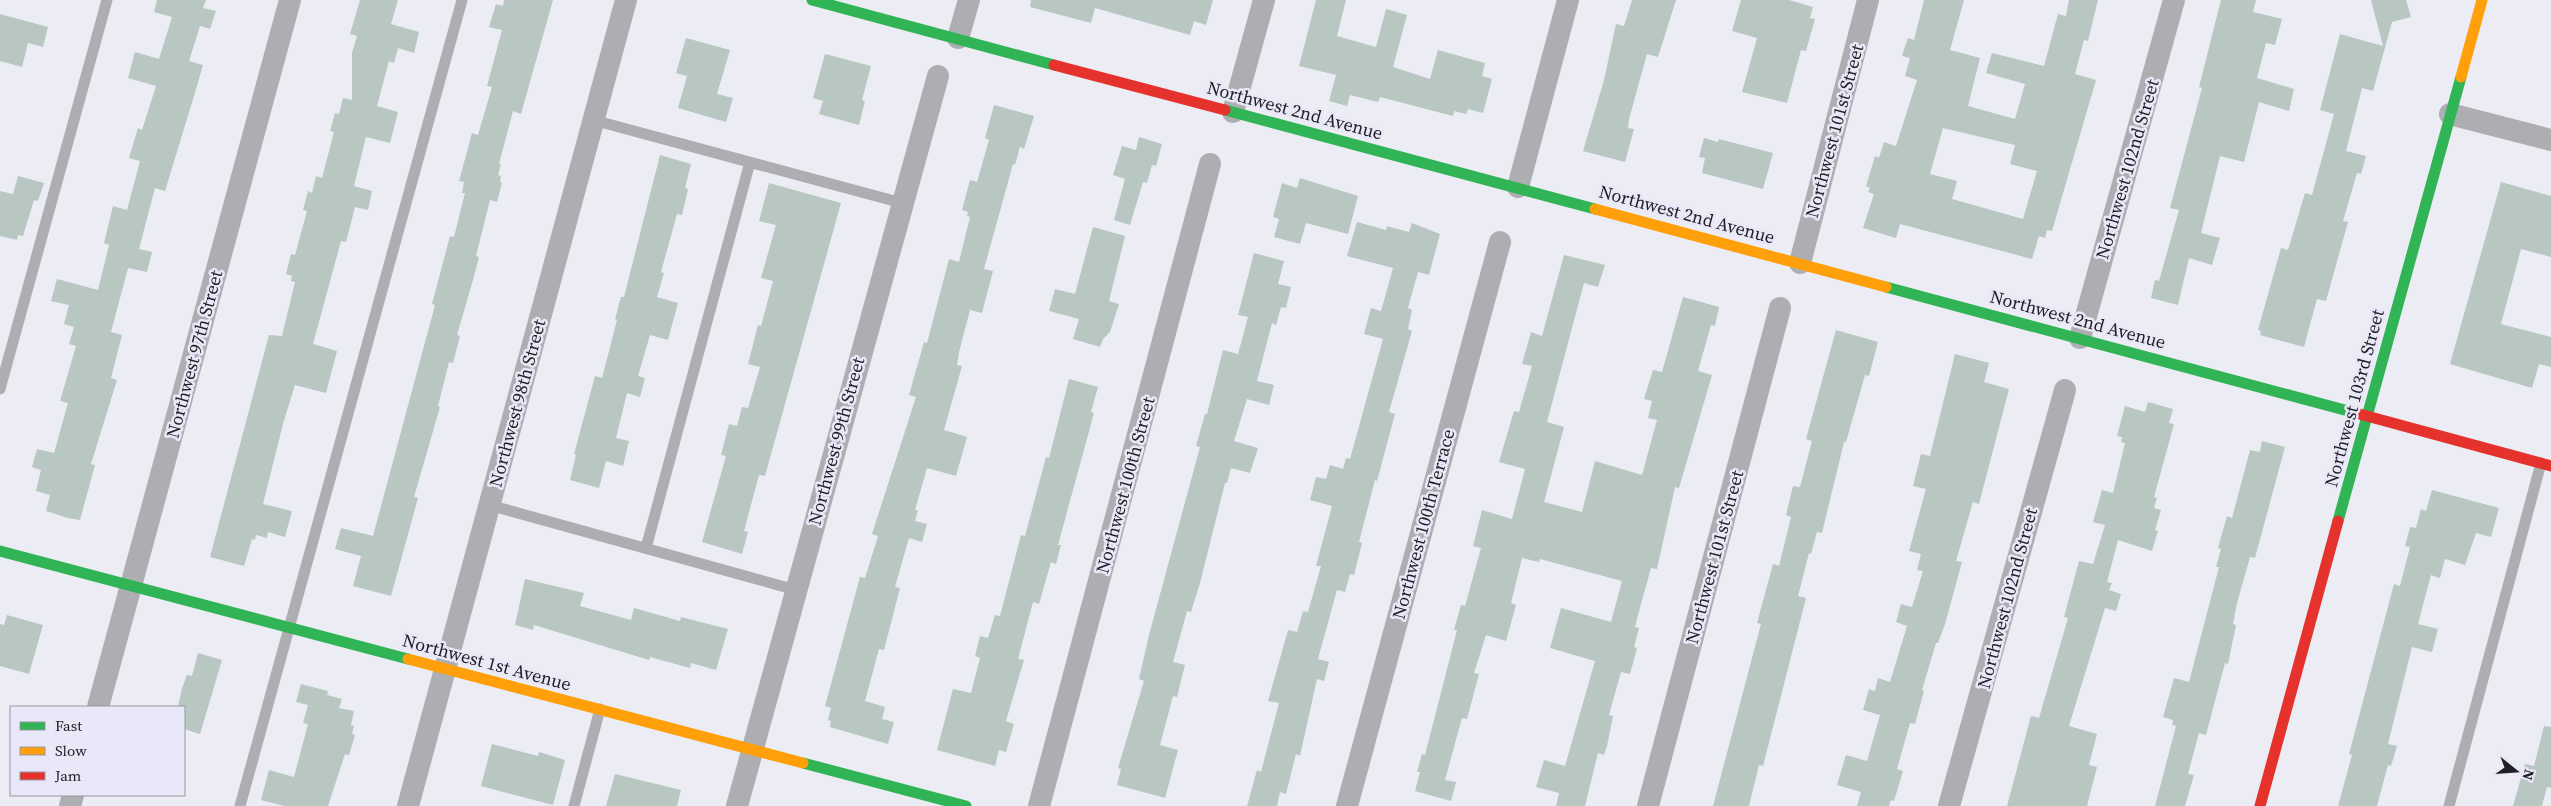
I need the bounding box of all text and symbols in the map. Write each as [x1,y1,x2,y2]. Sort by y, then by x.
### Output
street label: Northwest 101st Street [1799,41,1869,221]
street label: Northwest 2nd Avenue [1204,75,1386,145]
street label: Northwest 102nd Street [2089,76,2165,262]
street label: Northwest 2nd Avenue [1596,179,1778,249]
street label: Northwest 97th Street [160,267,228,441]
street label: Northwest 2nd Avenue [1987,284,2169,354]
street label: Northwest 103rd Street [2318,306,2390,490]
street label: Northwest 98th Street [483,316,551,490]
street label: Northwest 99th Street [802,354,870,528]
street label: Northwest 100th Street [1089,394,1161,576]
street label: Northwest 100th Terrace [1386,426,1460,622]
street label: Northwest 101st Street [1679,467,1749,647]
street label: Northwest 102nd Street [1971,505,2043,691]
street label: Northwest 1st Avenue [400,627,574,697]
legend [10,706,185,796]
text: Fast [55,715,82,736]
text: Slow [55,740,87,761]
north arrow [2491,746,2541,796]
text: Jam [54,765,82,786]
text: N [2517,767,2539,783]

